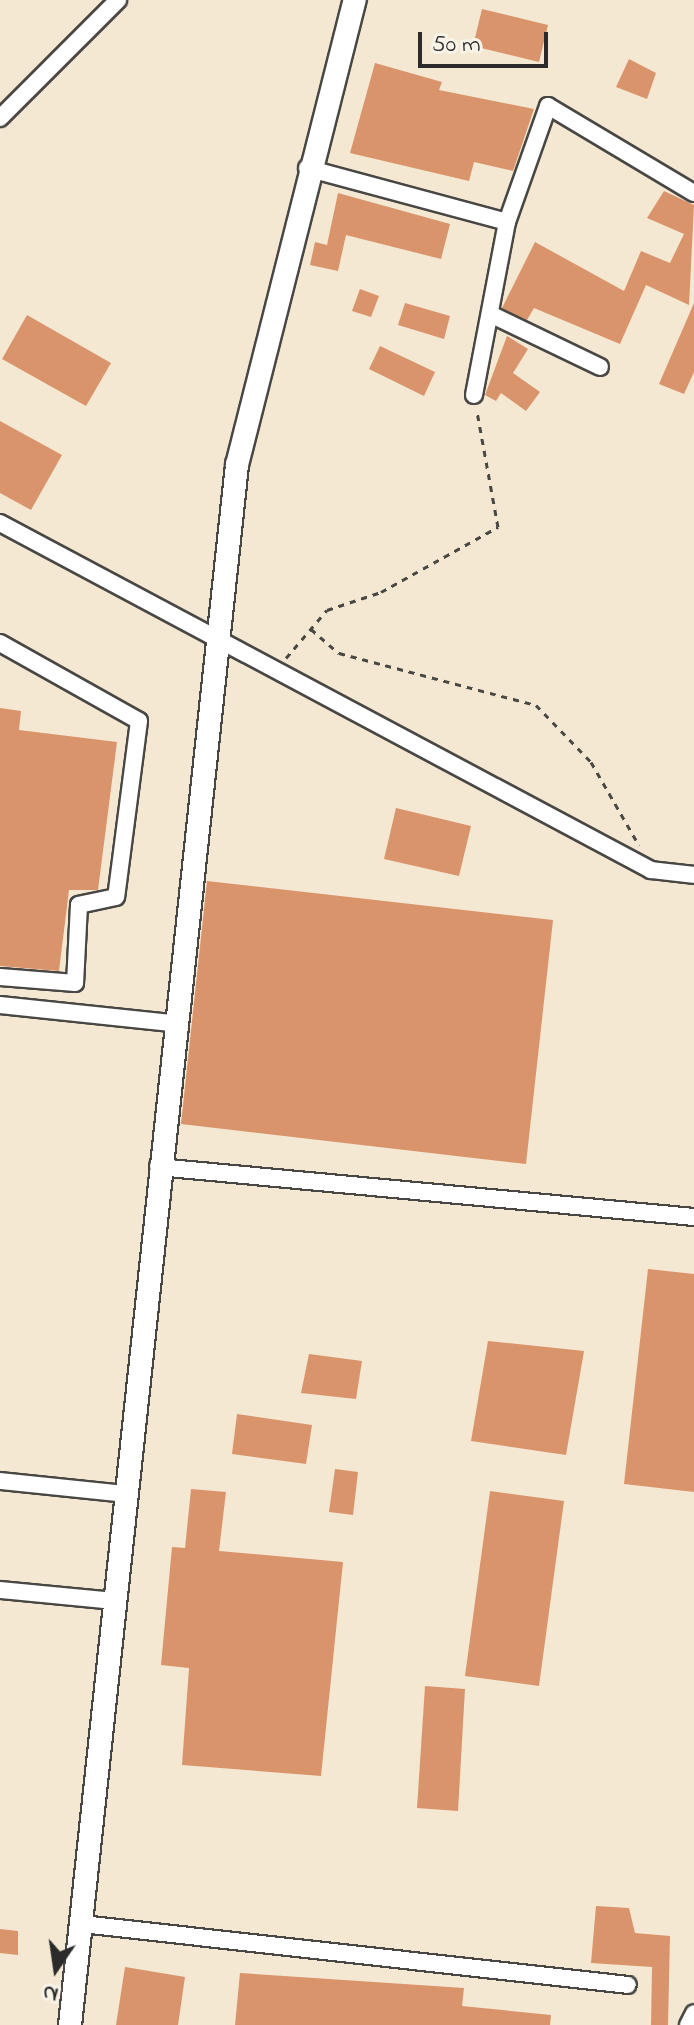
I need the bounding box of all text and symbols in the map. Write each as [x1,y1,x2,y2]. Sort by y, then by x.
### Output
scale bar [422,16,552,66]
text: 50 m [432,28,481,63]
north arrow [16,1929,96,2009]
text: N [40,1975,61,2010]

